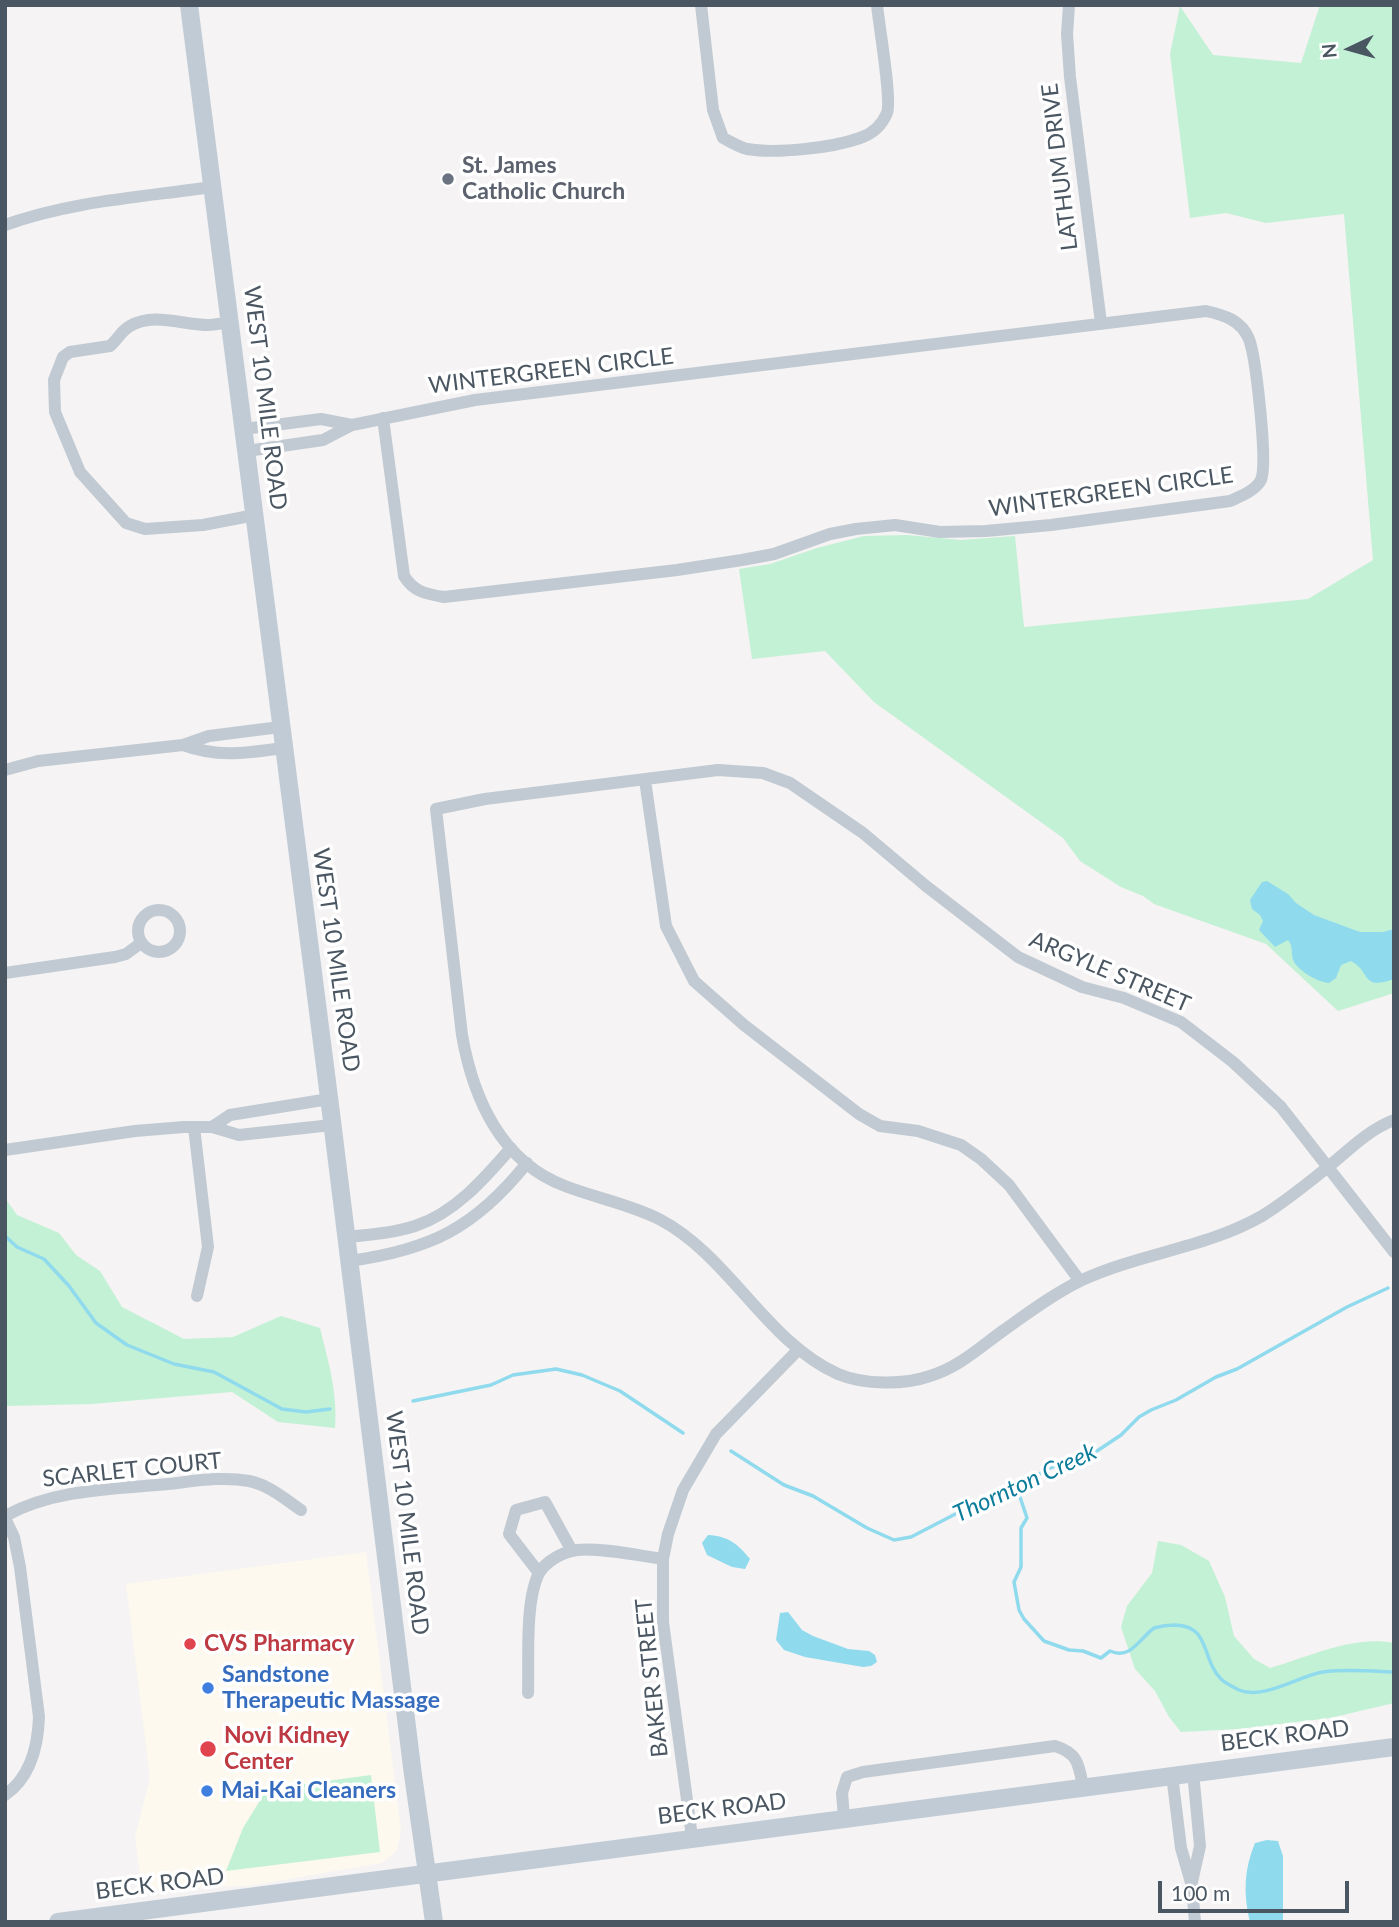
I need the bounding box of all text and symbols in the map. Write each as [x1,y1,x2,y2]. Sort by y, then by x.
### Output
north arrow [1315,14,1385,84]
text: N [1316,43,1341,59]
street label: LATHUM DRIVE [1036,82,1084,252]
place label: St. James Catholic Church [462,152,625,206]
marker: St. James Catholic Church [440,171,456,187]
street label: WEST 10 MILE ROAD [238,284,292,512]
street label: WINTERGREEN CIRCLE [427,342,675,400]
street label: WINTERGREEN CIRCLE [987,461,1235,523]
street label: WEST 10 MILE ROAD [307,846,365,1074]
street label: ARGYLE STREET [1025,926,1195,1018]
street label: WEST 10 MILE ROAD [380,1409,434,1637]
water label: Thornton Creek [949,1437,1101,1529]
street label: SCARLET COURT [41,1447,223,1493]
street label: BAKER STREET [630,1597,674,1759]
place label: CVS Pharmacy [204,1630,355,1658]
marker: CVS Pharmacy [182,1636,198,1652]
place label: Sandstone Therapeutic Massage [222,1661,440,1715]
marker: Sandstone Therapeutic Massage [200,1680,216,1696]
street label: BECK ROAD [1219,1714,1351,1758]
place label: Novi Kidney Center [224,1722,349,1776]
marker: Novi Kidney Center [198,1739,218,1759]
place label: Mai-Kai Cleaners [221,1777,396,1805]
marker: Mai-Kai Cleaners [199,1783,215,1799]
street label: BECK ROAD [656,1787,788,1831]
street label: BECK ROAD [94,1862,226,1906]
scale bar [1161,1868,1352,1912]
text: 100 m [1171,1880,1230,1905]

